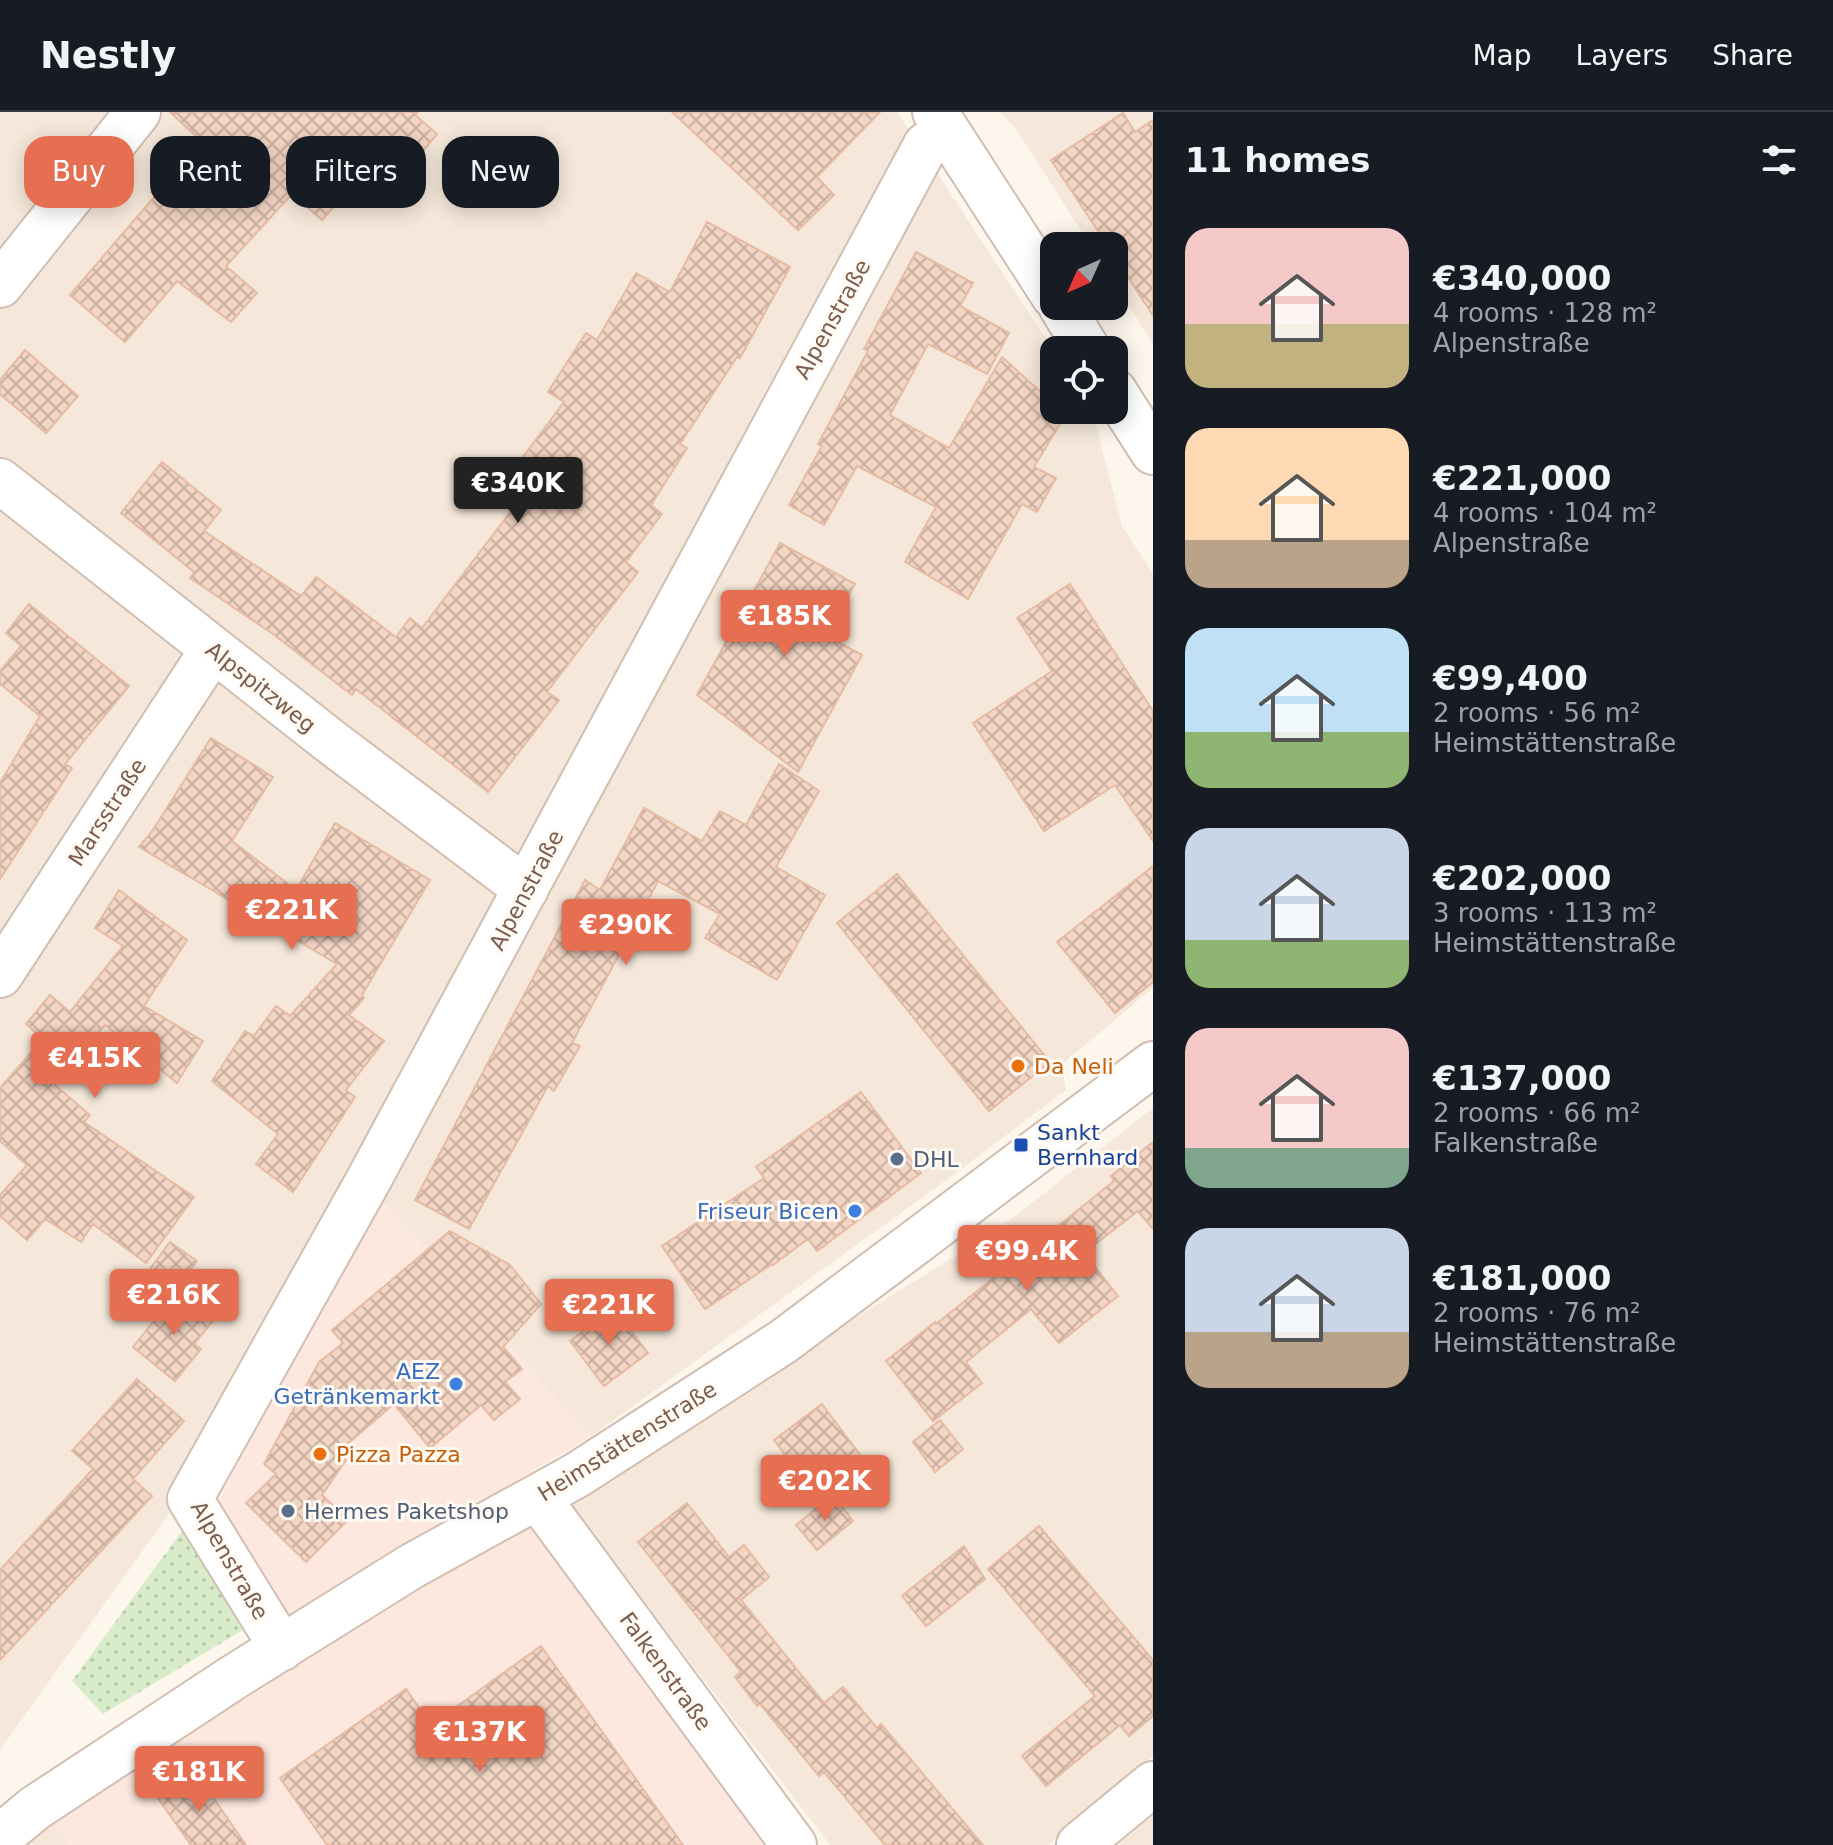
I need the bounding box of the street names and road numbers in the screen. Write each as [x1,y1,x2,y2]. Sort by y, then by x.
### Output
street label: Alpenstraße [789,255,876,383]
street label: Alpspitzweg [201,637,321,738]
street label: Marsstraße [63,754,151,871]
street label: Alpenstraße [484,826,569,955]
street label: Heimstättenstraße [533,1376,721,1507]
street label: Alpenstraße [186,1497,274,1624]
street label: Falkenstraße [614,1607,717,1735]

